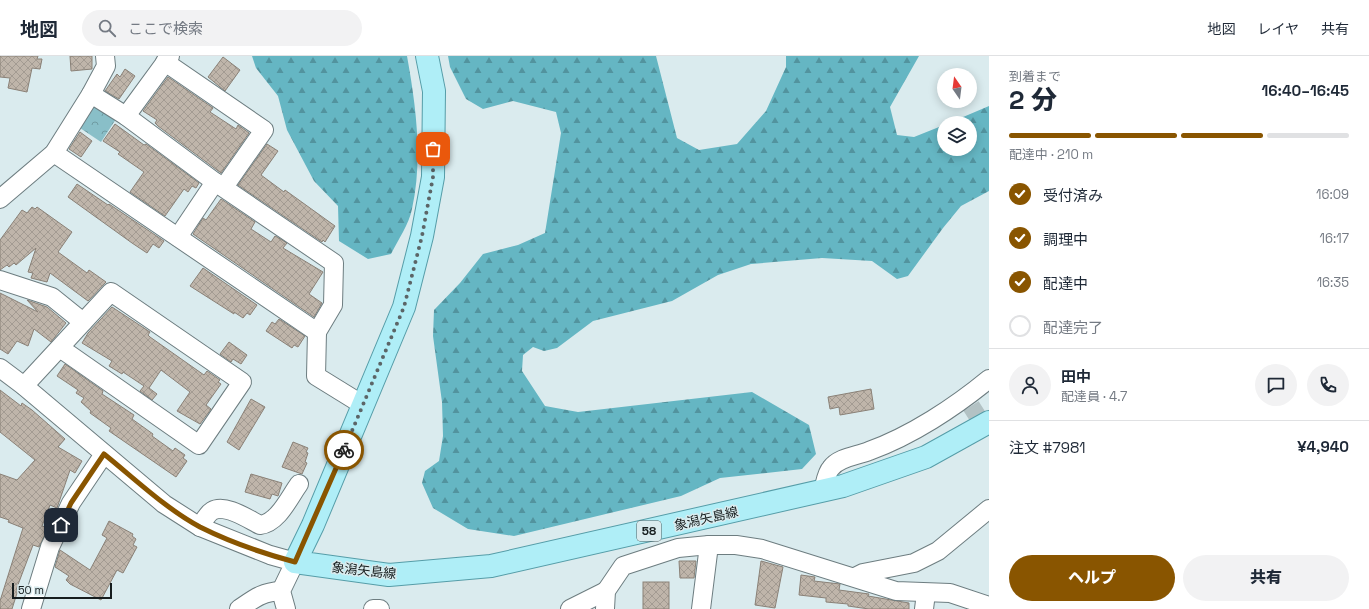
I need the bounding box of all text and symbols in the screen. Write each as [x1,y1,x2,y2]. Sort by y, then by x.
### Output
search box [82,10,362,46]
text: 地図 [20,17,58,42]
icon: search [96,17,118,39]
text: ここで検索 [128,19,203,38]
text: 地図 [1207,20,1235,38]
text: レイヤ [1257,20,1299,38]
text: 共有 [1321,20,1349,38]
north arrow [937,68,977,108]
map controls [937,68,977,156]
text: 到着まで [1009,68,1061,85]
text: 16:40–16:45 [1261,81,1349,100]
text: 2 分 [1009,83,1057,117]
button: layers [937,116,977,156]
pin [416,132,450,166]
icon: bag [422,138,444,160]
text: 配達中 · 210 m [1009,146,1093,163]
icon: check [1009,183,1031,205]
text: 受付済み [1043,186,1103,205]
text: 16:09 [1316,186,1349,203]
icon: check [1009,227,1031,249]
text: 調理中 [1043,230,1088,249]
text: 16:17 [1320,230,1349,247]
icon: check [1009,271,1031,293]
text: 配達中 [1043,274,1088,293]
text: 16:35 [1317,274,1349,291]
text: 配達完了 [1043,318,1103,337]
button: person [1009,364,1051,406]
button: chat [1255,364,1297,406]
button: phone [1307,364,1349,406]
text: 田中 [1061,367,1091,386]
text: 配達員 · 4.7 [1061,388,1127,405]
courier [324,430,364,470]
text: ¥4,940 [1297,437,1349,456]
text: 注文 #7981 [1009,438,1086,457]
icon: bike [333,439,355,461]
street label: 象潟矢島線 [673,503,740,534]
pin [44,508,78,542]
icon: home [50,514,72,536]
road number: 58 [637,521,661,541]
button: ヘルプ [1009,555,1175,601]
button: 共有 [1183,555,1349,601]
street label: 象潟矢島線 [331,559,397,582]
scale bar [12,581,112,600]
text: 50 m [18,583,44,597]

